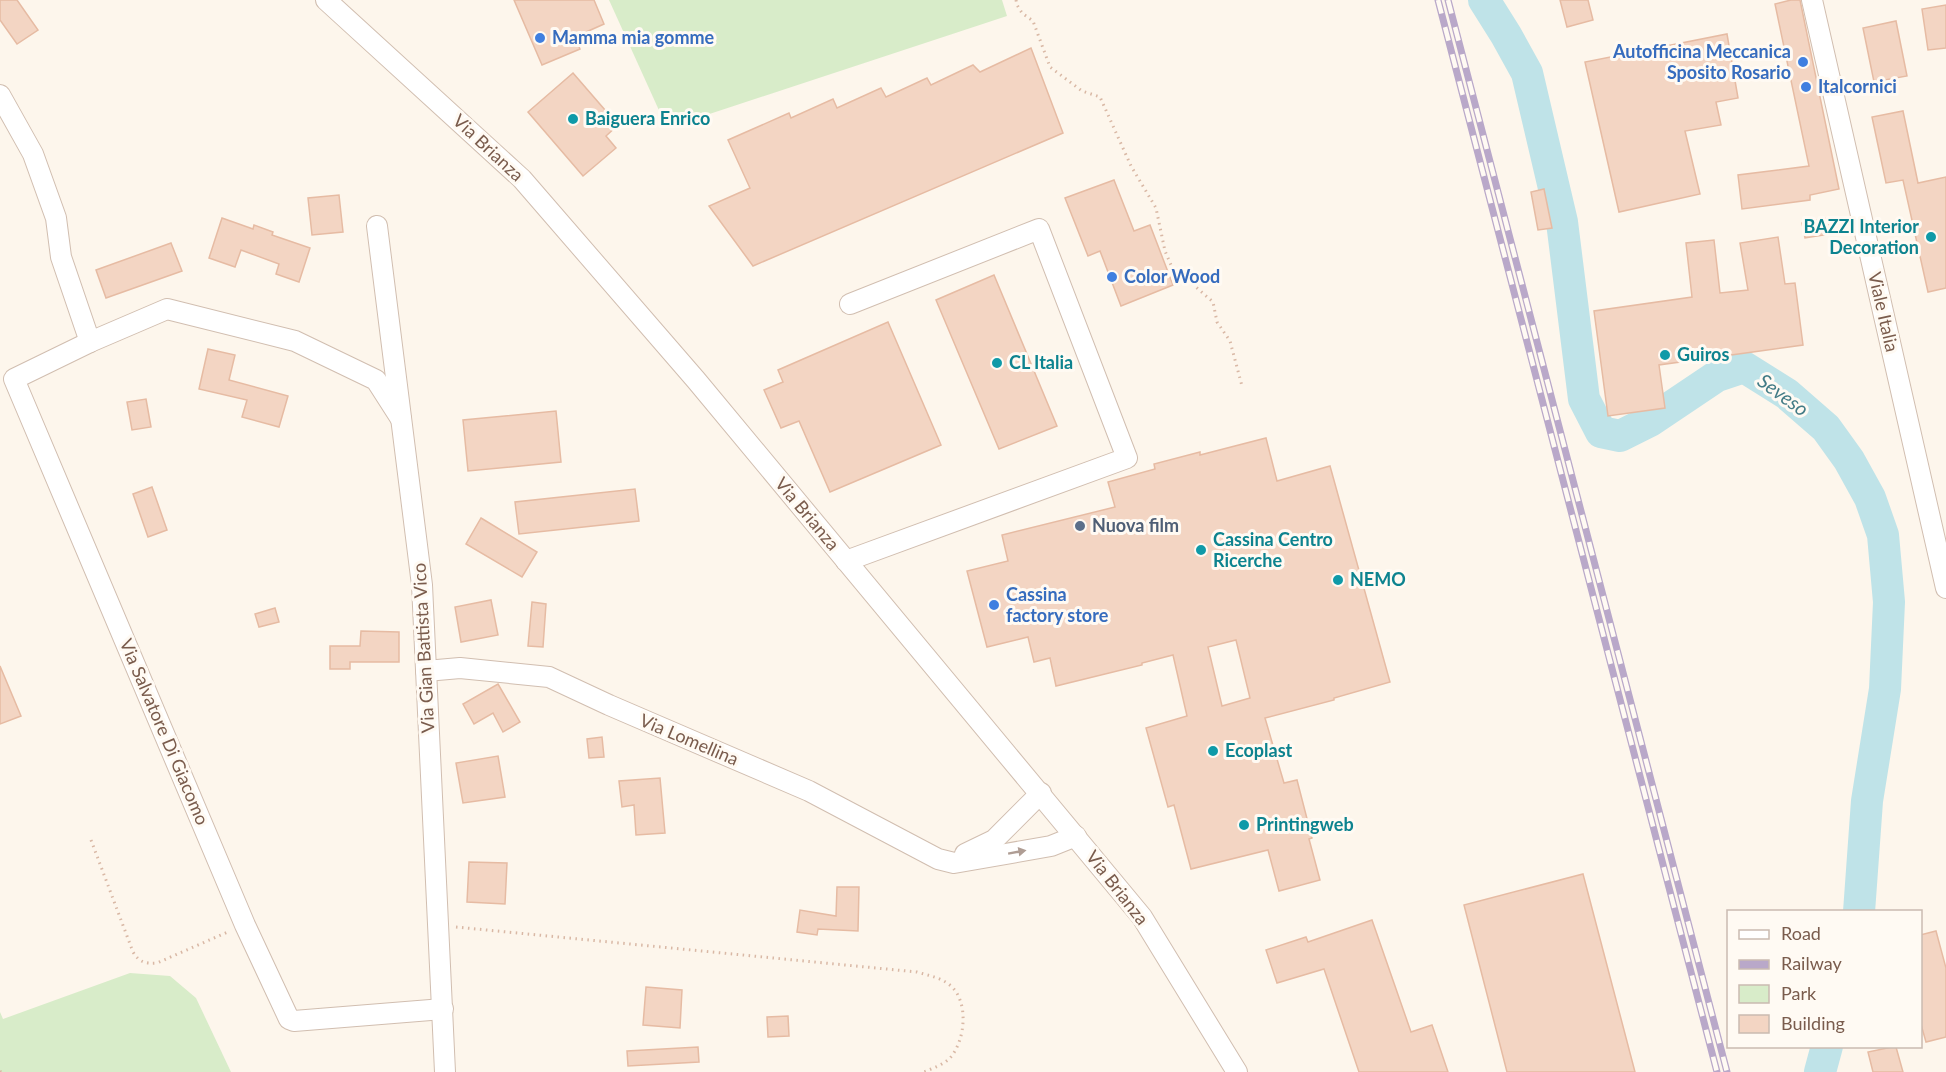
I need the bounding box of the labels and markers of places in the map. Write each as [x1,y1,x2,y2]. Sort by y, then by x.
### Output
place label: Mamma mia gomme [552,26,715,48]
marker: Mamma mia gomme [533,31,547,45]
place label: Autofficina Meccanica Sposito Rosario [1612,40,1791,83]
marker: Autofficina Meccanica Sposito Rosario [1796,55,1810,69]
place label: Italcornici [1818,75,1897,97]
marker: Italcornici [1799,80,1813,94]
place label: Baiguera Enrico [585,107,710,129]
marker: Baiguera Enrico [566,112,580,126]
place label: BAZZI Interior Decoration [1804,215,1919,258]
marker: BAZZI Interior Decoration [1924,230,1938,244]
place label: Color Wood [1124,265,1220,287]
marker: Color Wood [1105,270,1119,284]
place label: Guiros [1677,343,1729,365]
marker: Guiros [1658,348,1672,362]
place label: CL Italia [1009,351,1073,373]
marker: CL Italia [990,356,1004,370]
place label: Nuova film [1092,514,1179,536]
marker: Nuova film [1073,519,1087,533]
place label: Cassina Centro Ricerche [1213,528,1333,571]
marker: Cassina Centro Ricerche [1194,543,1208,557]
place label: NEMO [1350,568,1406,590]
marker: NEMO [1331,573,1345,587]
place label: Cassina factory store [1006,583,1109,626]
marker: Cassina factory store [987,598,1001,612]
place label: Ecoplast [1225,739,1293,761]
marker: Ecoplast [1206,744,1220,758]
place label: Printingweb [1256,813,1354,835]
marker: Printingweb [1237,818,1251,832]

